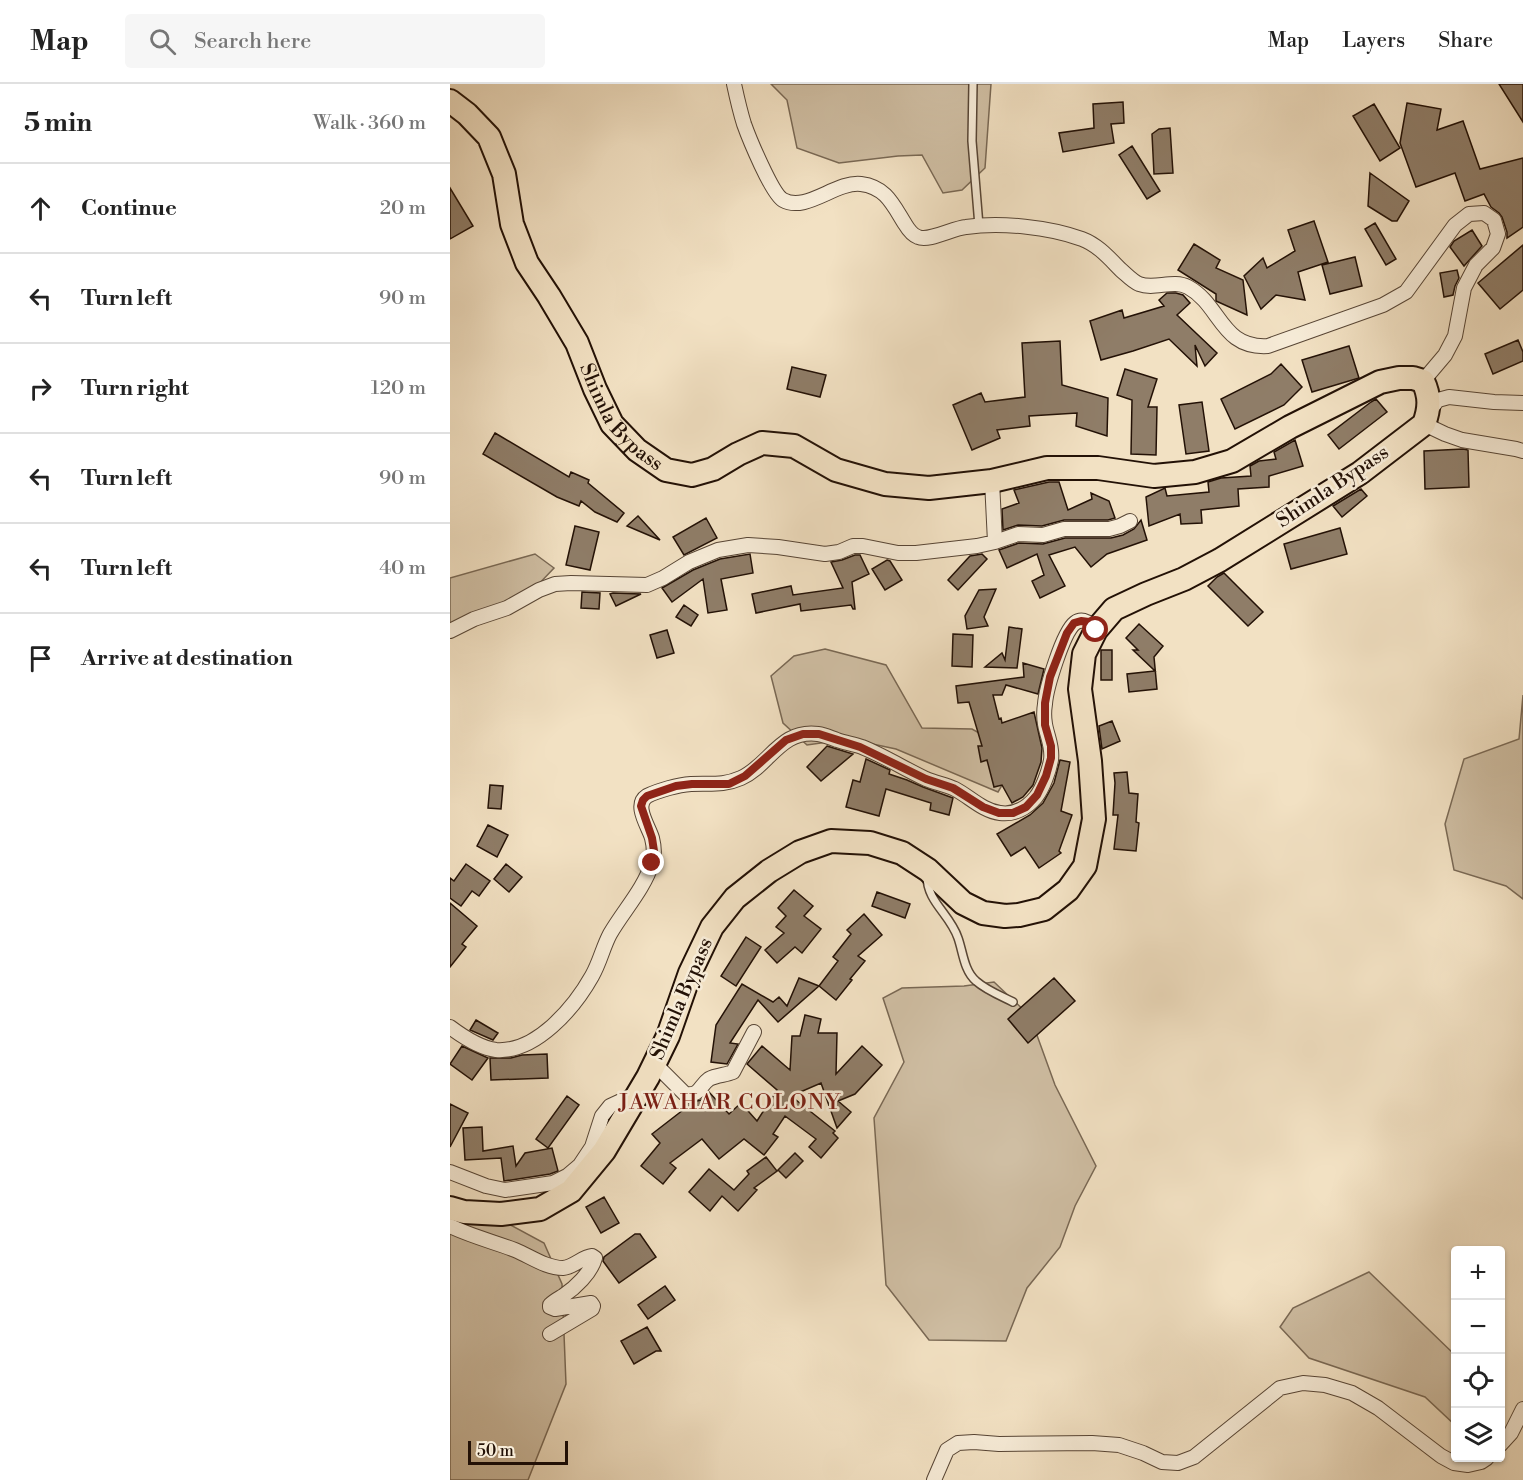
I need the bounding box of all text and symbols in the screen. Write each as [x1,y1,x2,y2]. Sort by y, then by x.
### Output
search box [125,14,545,68]
text: Map [30,24,89,59]
icon: search [146,25,179,58]
text: Search here [194,28,311,55]
text: Map [1268,28,1309,54]
text: Layers [1342,28,1405,54]
text: Share [1438,28,1493,54]
text: 5 min [24,107,92,139]
text: Walk · 360 m [313,111,426,136]
icon: ahead [24,192,57,225]
text: Continue [81,195,177,222]
text: 20 m [380,196,426,221]
icon: left [24,282,57,315]
text: Turn left [81,285,172,312]
text: 90 m [379,286,426,311]
street label: Shimla Bypass [574,360,668,477]
icon: right [24,372,57,405]
text: Turn right [81,375,189,402]
text: 120 m [371,376,426,401]
street label: Shimla Bypass [1272,440,1394,534]
icon: left [24,462,57,495]
text: Turn left [81,465,172,492]
text: 90 m [379,466,426,491]
icon: left [24,552,57,585]
text: Turn left [81,555,172,582]
text: 40 m [379,556,426,581]
route start [1082,616,1108,642]
icon: arrive [24,642,57,675]
text: Arrive at destination [81,645,293,672]
route end [638,849,664,875]
street label: Shimla Bypass [645,934,719,1064]
district label: JAWAHAR COLONY [617,1089,842,1116]
map controls [1451,1246,1505,1462]
button: + [1451,1246,1505,1300]
button: − [1451,1300,1505,1354]
button: locate [1451,1354,1505,1408]
button: layers [1451,1408,1505,1462]
scale bar [468,1438,568,1466]
text: 50 m [477,1441,514,1461]

